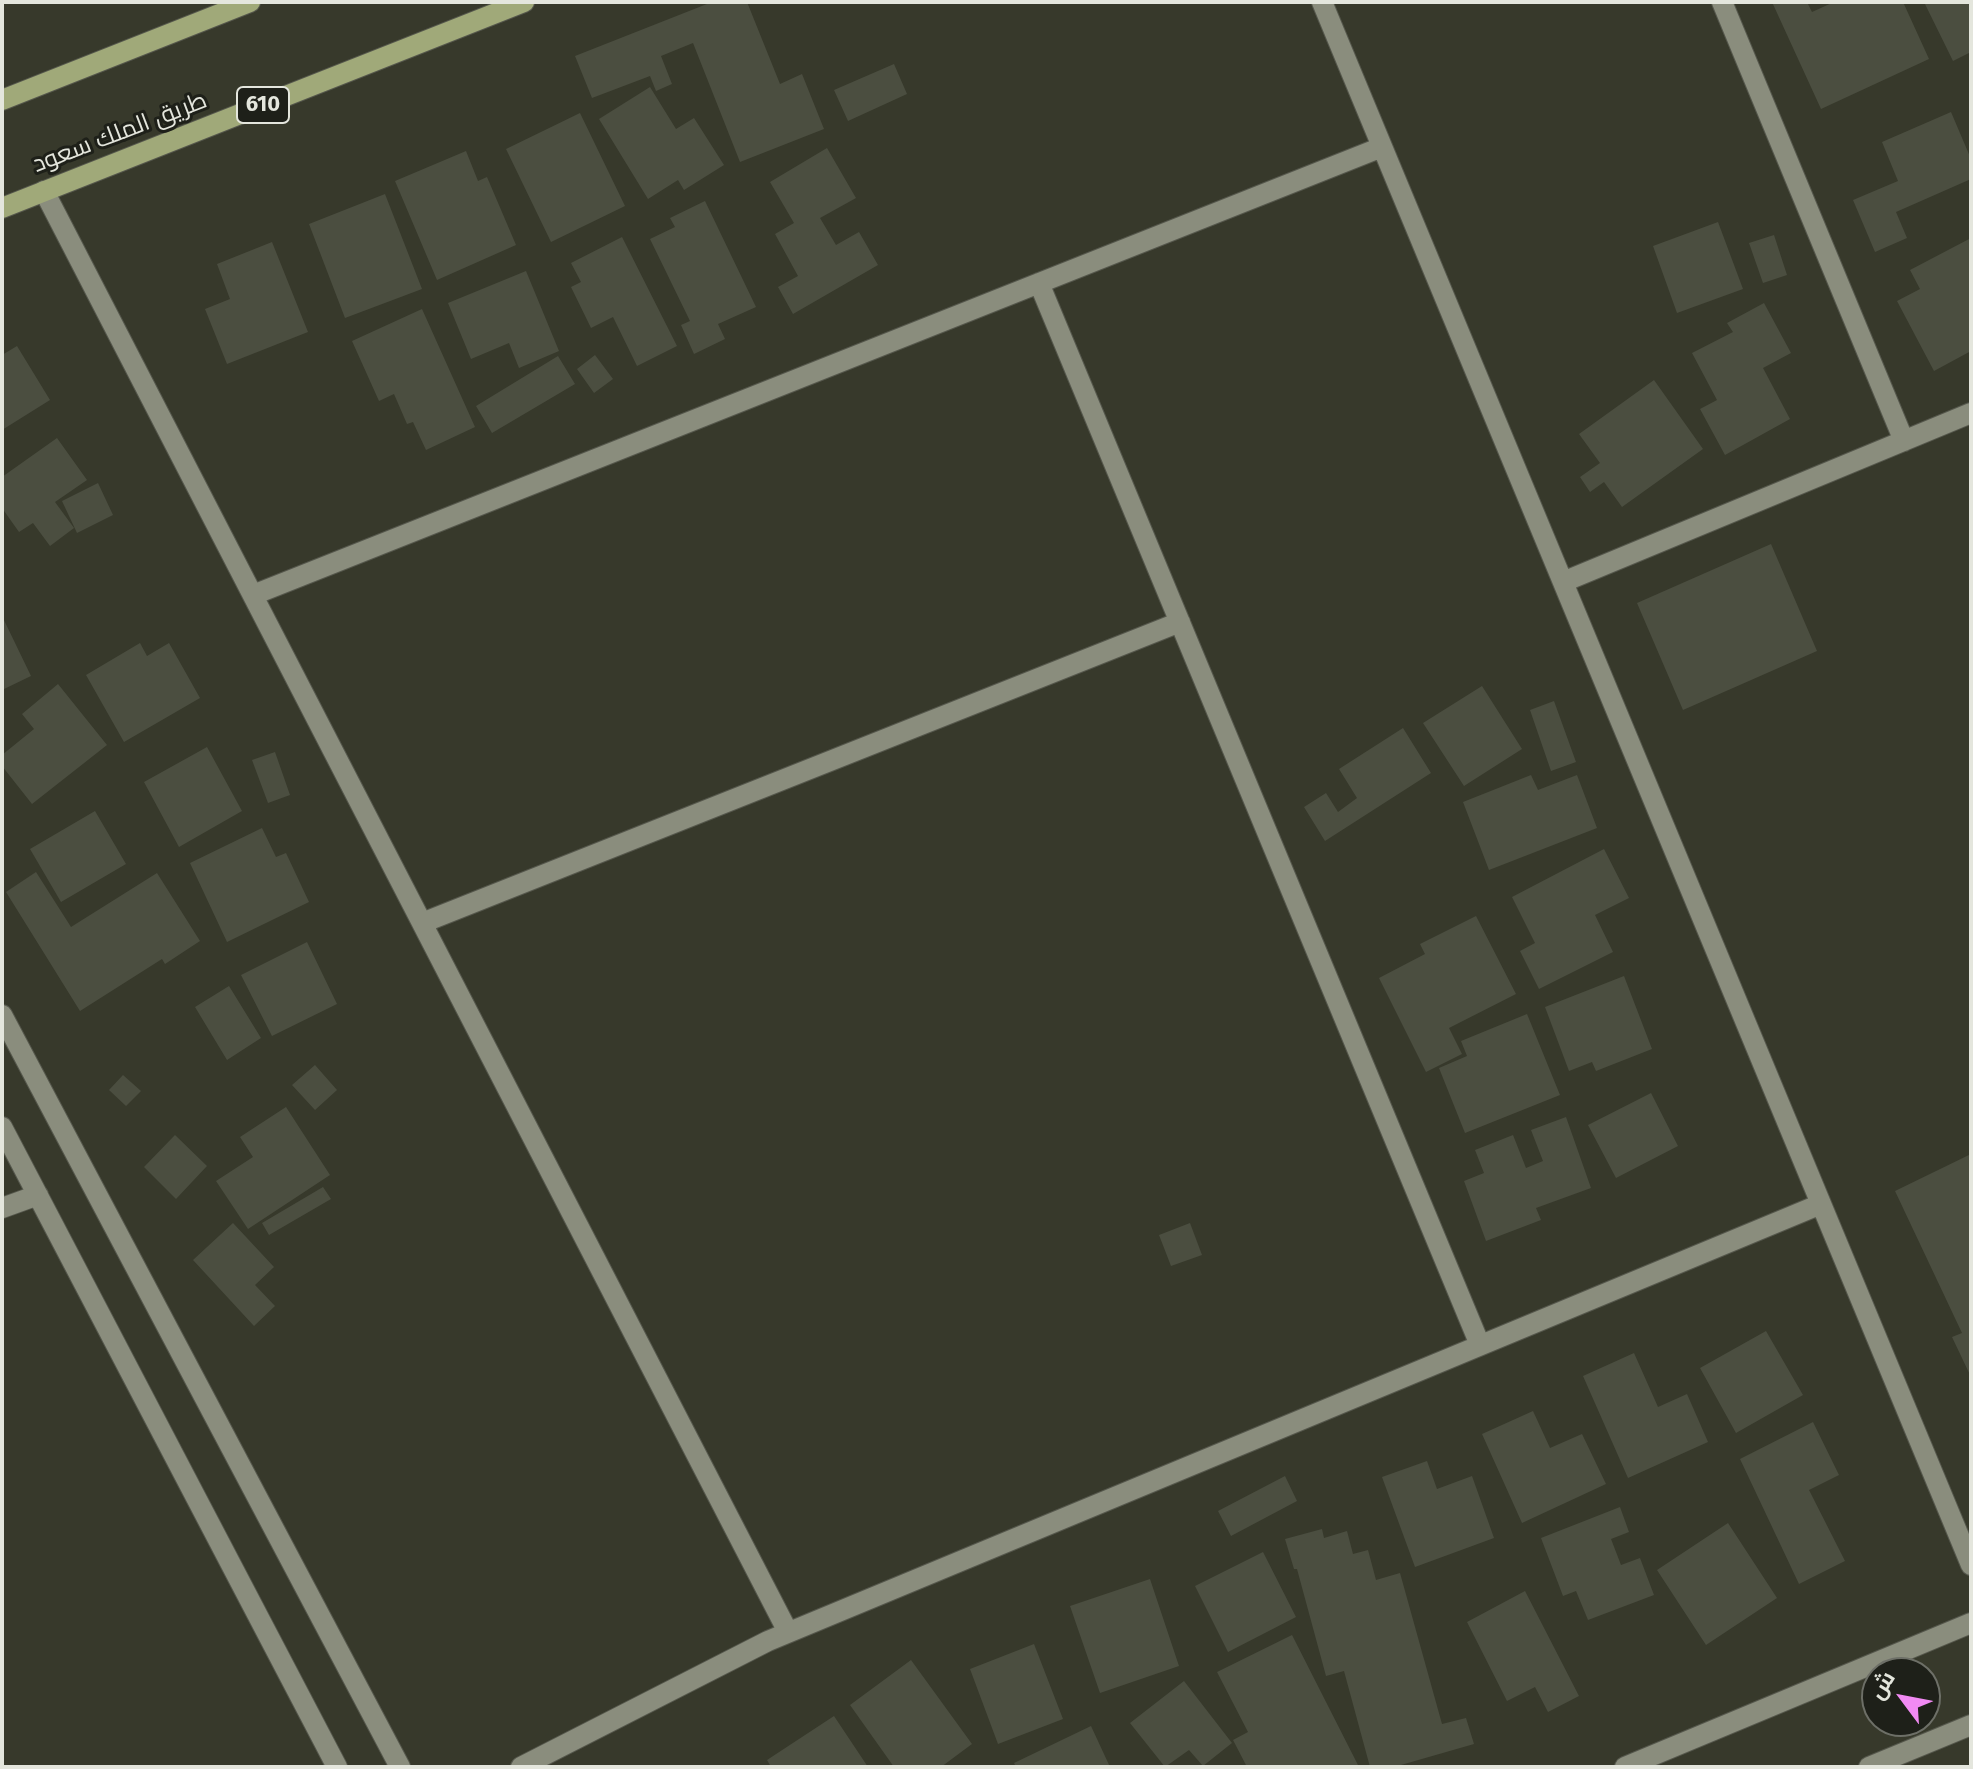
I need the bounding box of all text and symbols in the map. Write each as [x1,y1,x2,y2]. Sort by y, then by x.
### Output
street label: طريق الملك سعود [29,87,211,179]
road number: 610 [237,87,289,123]
north arrow [1861,1657,1941,1737]
text: ش [1863,1666,1901,1704]

